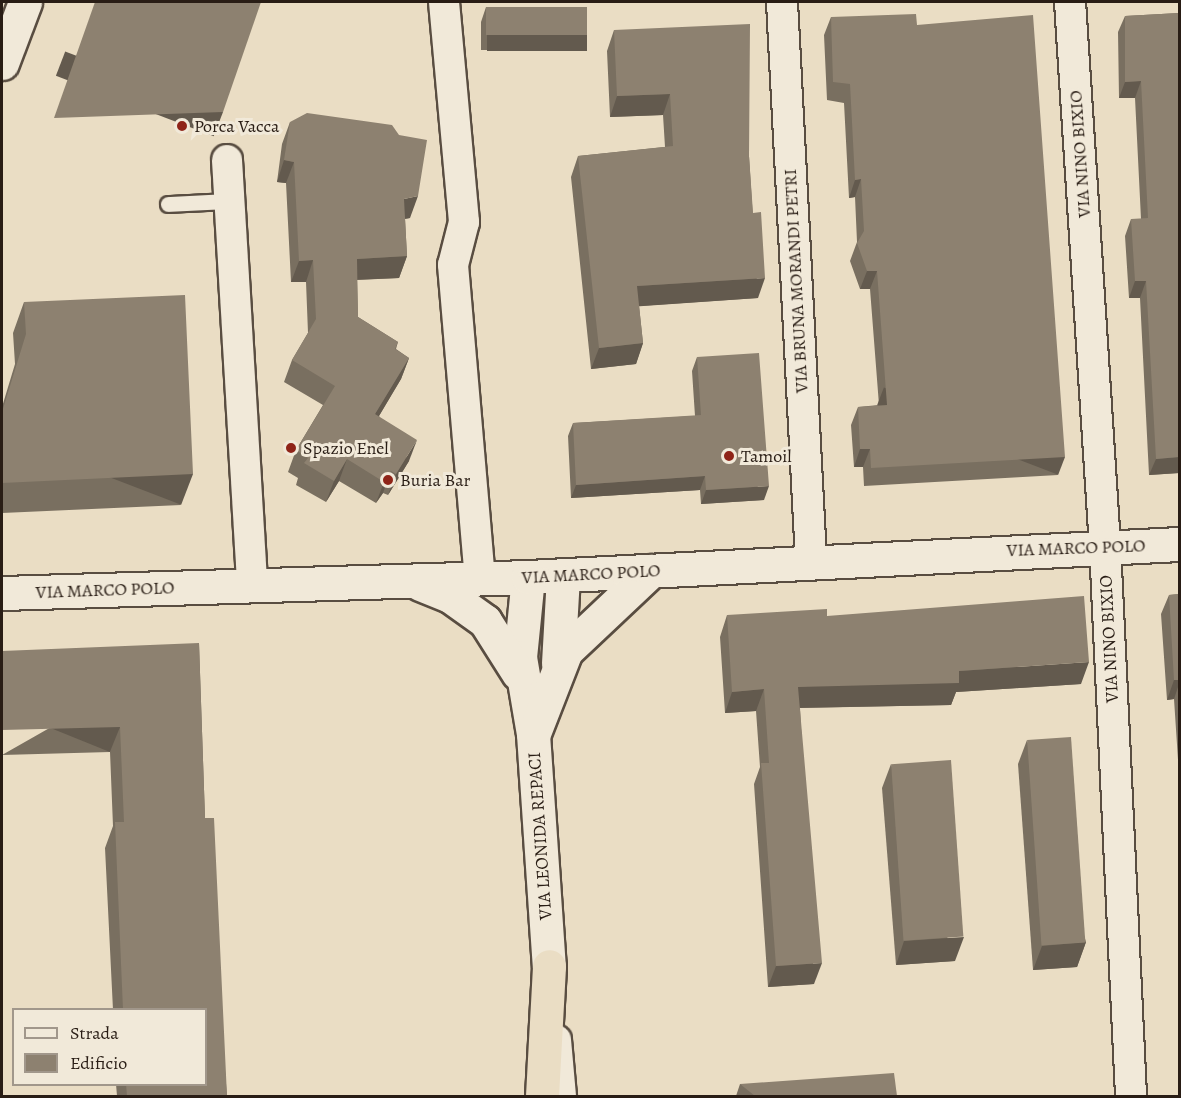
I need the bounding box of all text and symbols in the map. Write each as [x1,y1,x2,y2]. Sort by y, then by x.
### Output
street label: VIA NINO BIXIO [1065,90,1095,218]
place label: Porca Vacca [194,115,279,137]
marker: Porca Vacca [175,119,189,133]
street label: VIA BRUNA MORANDI PETRI [779,168,813,394]
place label: Spazio Enel [303,437,389,459]
marker: Spazio Enel [284,441,298,455]
place label: Tamoil [741,445,792,467]
marker: Tamoil [722,449,736,463]
place label: Buria Bar [400,469,470,491]
marker: Buria Bar [381,473,395,487]
street label: VIA MARCO POLO [1006,535,1146,561]
street label: VIA MARCO POLO [521,560,661,588]
street label: VIA NINO BIXIO [1095,575,1123,703]
street label: VIA MARCO POLO [35,577,175,603]
street label: VIA LEONIDA REPACI [523,751,557,921]
legend [12,1008,207,1086]
text: Strada [70,1021,119,1045]
text: Edificio [70,1051,127,1075]

